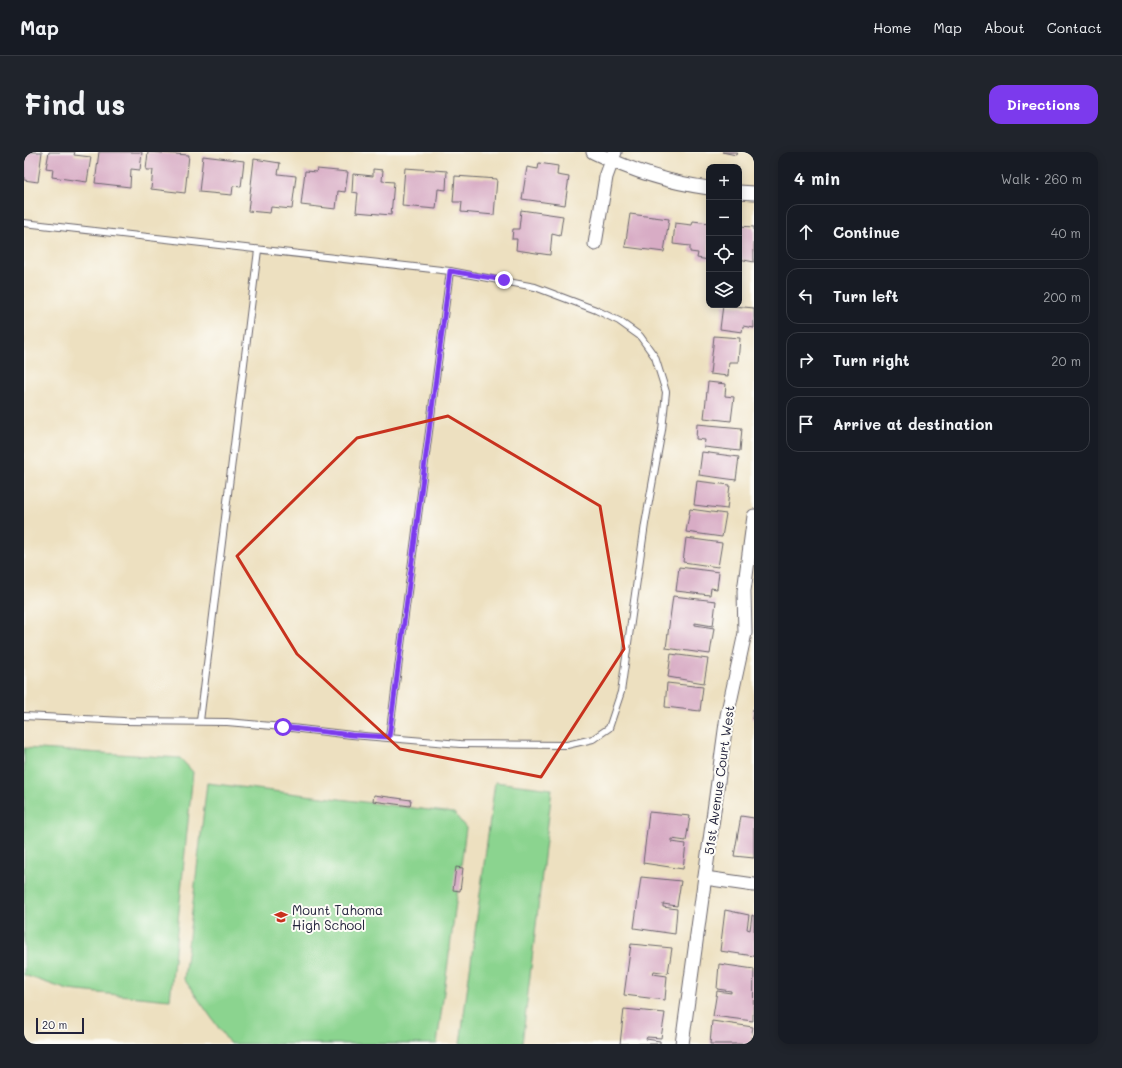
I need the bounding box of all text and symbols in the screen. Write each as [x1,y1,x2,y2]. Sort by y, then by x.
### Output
text: Map [20,15,59,40]
text: Home [873,18,911,37]
text: Map [933,18,962,37]
text: About [984,18,1025,37]
text: Contact [1047,18,1102,37]
button: Directions [989,85,1098,124]
text: Find us [24,86,125,122]
map controls [706,164,742,308]
button: + [706,164,742,200]
text: 4 min [794,167,840,189]
text: Walk · 260 m [1001,170,1082,187]
button: − [706,200,742,236]
icon: ahead [795,221,817,243]
text: Continue [833,222,900,242]
text: 40 m [1051,224,1081,241]
button: locate [706,236,742,272]
route end [495,271,513,289]
button: layers [706,272,742,308]
icon: left [795,285,817,307]
text: Turn left [833,286,898,306]
text: 200 m [1043,288,1081,305]
icon: right [795,349,817,371]
text: Turn right [833,350,910,370]
text: 20 m [1051,352,1081,369]
icon: arrive [795,413,817,435]
text: Arrive at destination [833,414,993,434]
street label: 51st Avenue Court West [700,704,737,856]
route start [274,718,292,736]
place label: Mount Tahoma High School [292,901,383,933]
school or university icon: Mount Tahoma High School [273,909,289,925]
scale bar [36,1016,84,1035]
text: 20 m [42,1017,67,1032]

